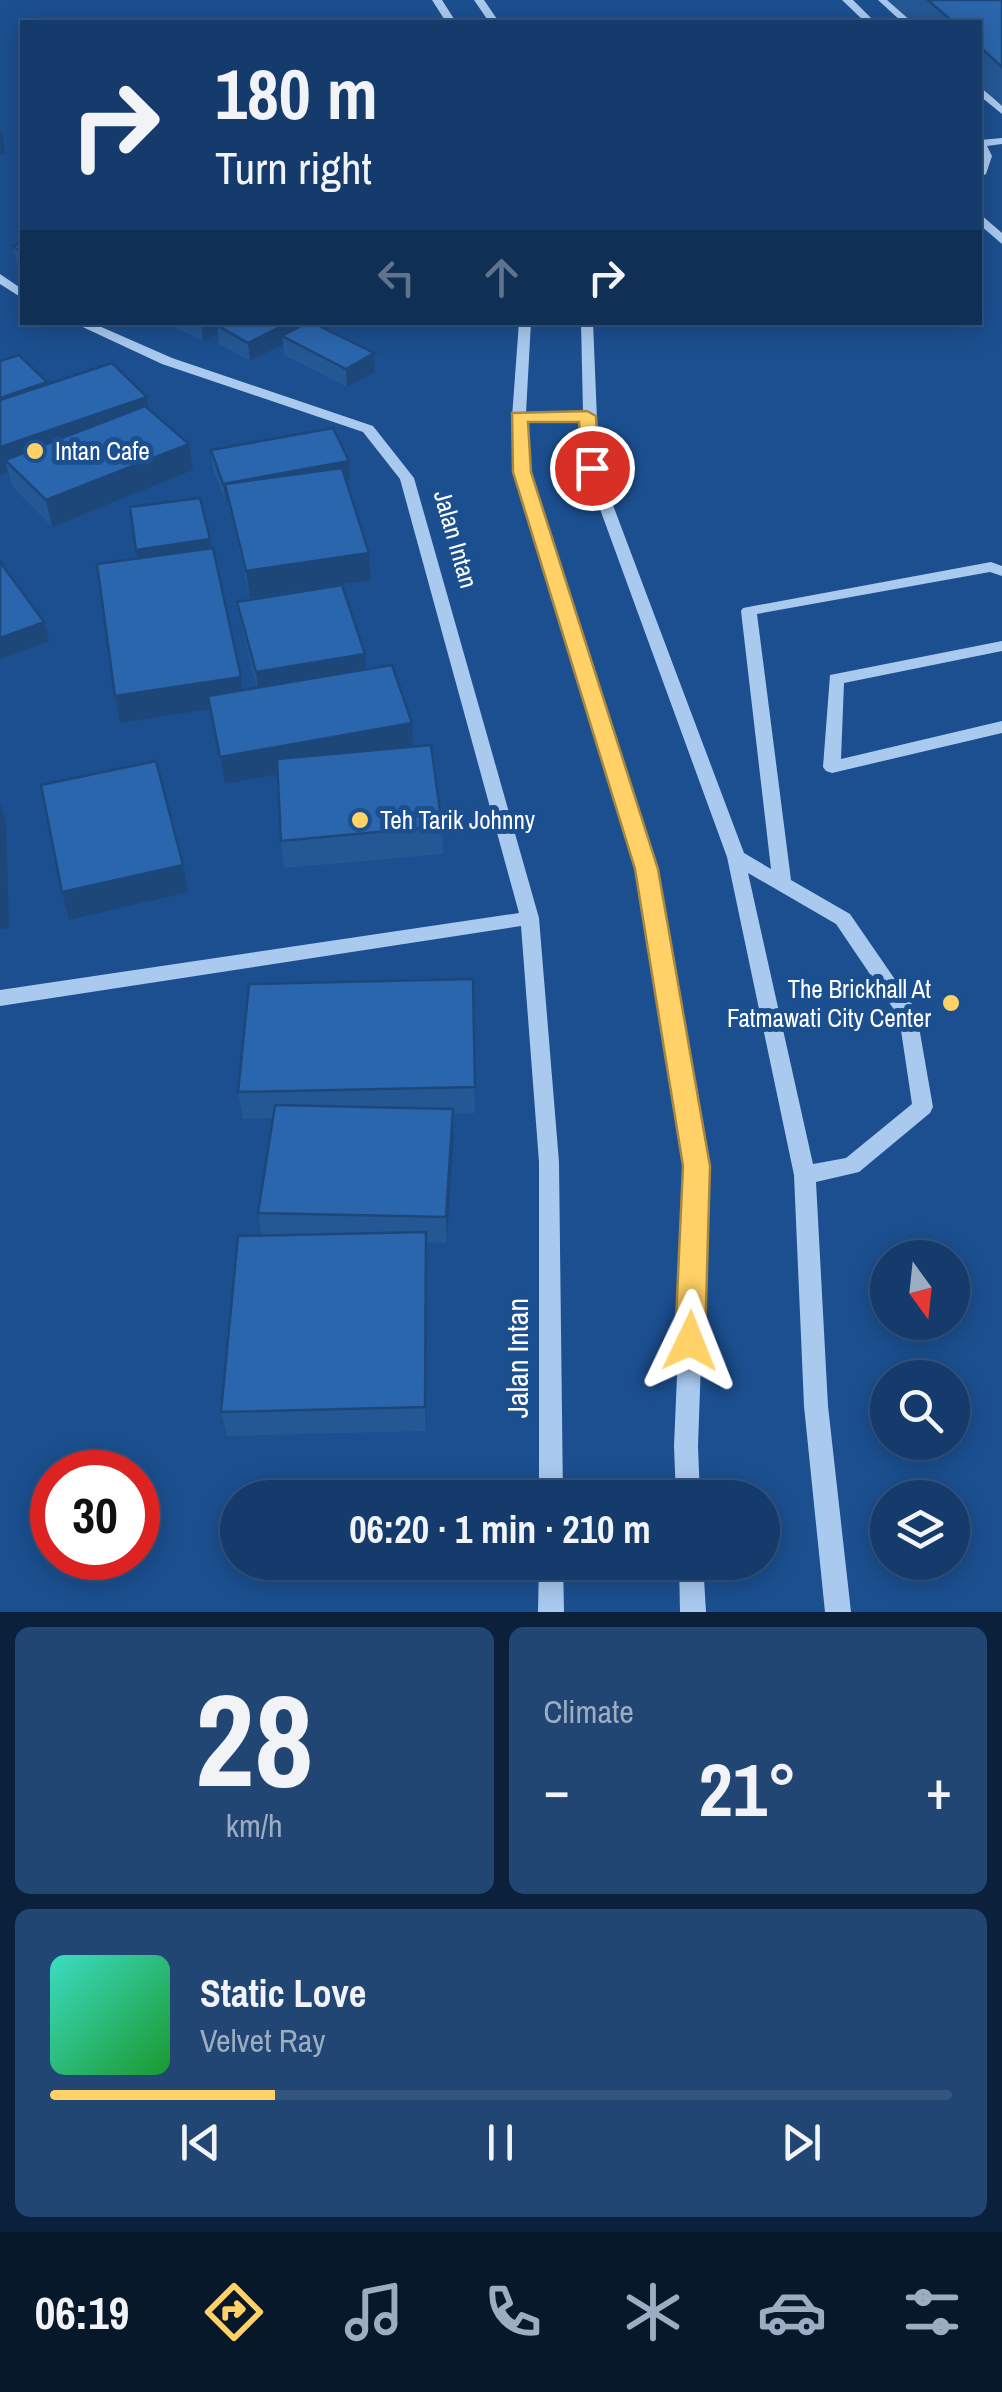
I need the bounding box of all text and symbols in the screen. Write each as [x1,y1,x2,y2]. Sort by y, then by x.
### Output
text: 180 m [215,47,378,141]
icon: right [50,60,180,190]
text: Turn right [215,137,372,198]
icon: left [369,250,424,305]
icon: ahead [474,250,529,305]
icon: right [579,250,634,305]
pin [550,426,635,511]
place label: Intan Cafe [55,434,150,468]
marker: Intan Cafe [24,440,46,462]
icon: arrive [565,441,620,496]
street label: Jalan Intan [426,486,486,592]
place label: Teh Tarik Johnny [380,803,536,837]
marker: Teh Tarik Johnny [349,809,371,831]
place label: The Brickhall At Fatmawati City Center [727,972,931,1035]
marker: The Brickhall At Fatmawati City Center [940,992,962,1014]
north arrow [870,1240,970,1340]
map controls [870,1240,970,1580]
position arrow [638,1289,742,1393]
street label: Jalan Intan [497,1298,537,1418]
button: search [870,1360,970,1460]
speed limit sign: 30 [30,1450,160,1580]
button: layers [870,1480,970,1580]
text: 06:20 · 1 min · 210 m [349,1504,651,1555]
text: 28 [195,1651,314,1827]
text: Climate [544,1690,634,1733]
text: 21° [699,1738,797,1839]
text: − [544,1752,570,1826]
text: + [926,1752,952,1826]
text: km/h [226,1804,283,1847]
text: Static Love [200,1968,366,2019]
text: Velvet Ray [200,2019,325,2062]
icon: previous [173,2115,228,2170]
icon: pause [473,2115,528,2170]
icon: next [774,2115,829,2170]
icon: directions [199,2277,269,2347]
icon: music [339,2277,409,2347]
icon: phone [478,2277,548,2347]
icon: climate [618,2277,688,2347]
icon: car [757,2277,827,2347]
icon: filters [897,2277,967,2347]
text: 06:19 [35,2282,129,2343]

